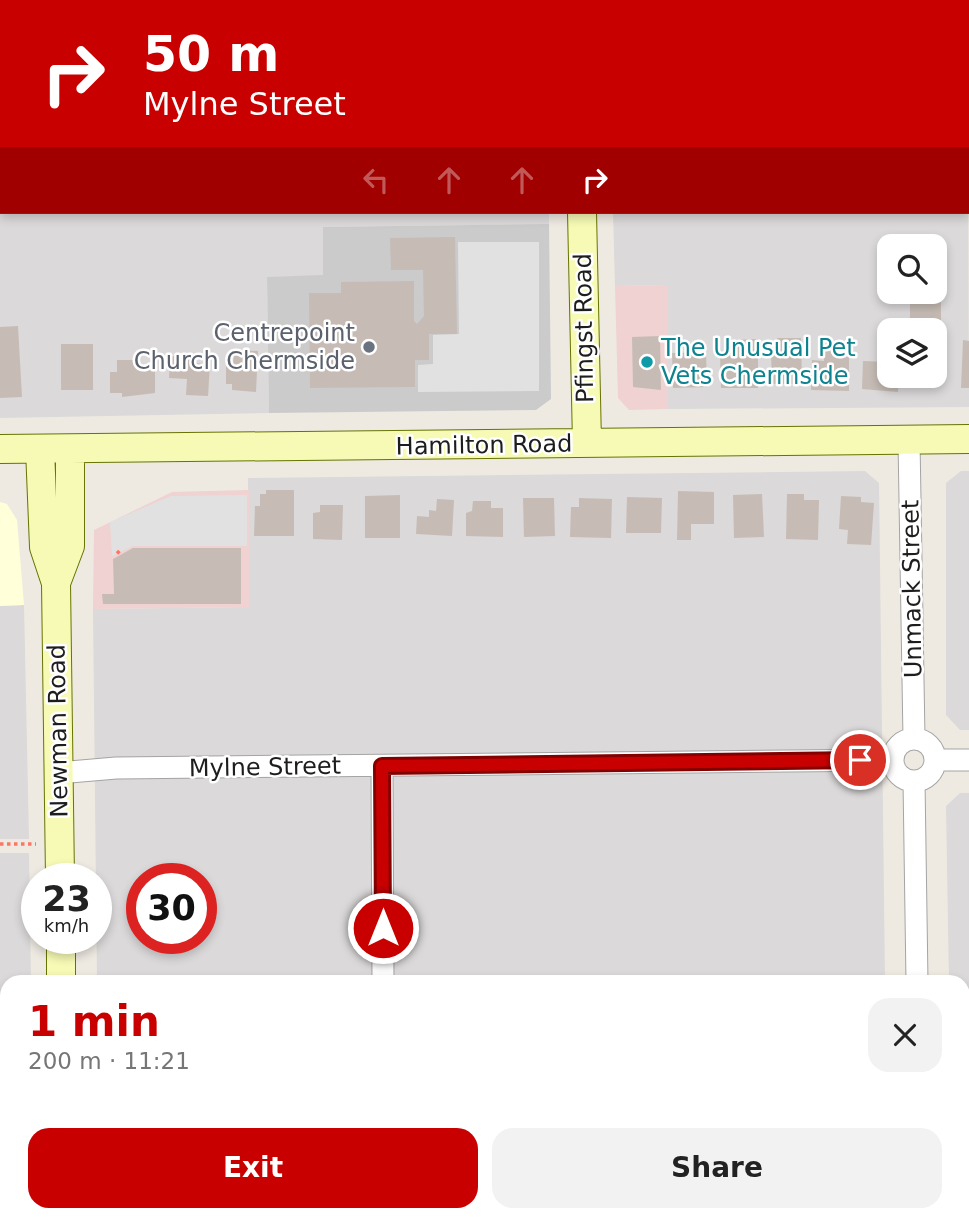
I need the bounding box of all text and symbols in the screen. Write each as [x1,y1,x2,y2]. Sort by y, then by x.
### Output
text: 50 m [143,26,279,83]
icon: right [28,28,119,119]
text: Mylne Street [143,85,346,123]
icon: left [357,161,395,199]
icon: ahead [430,161,468,199]
icon: ahead [503,161,541,199]
icon: right [576,161,614,199]
map controls [877,234,947,388]
button: search [877,234,947,304]
street label: Pfingst Road [569,253,599,403]
button: layers [877,318,947,388]
place label: Centrepoint Church Chermside [134,319,355,375]
place label: The Unusual Pet Vets Chermside [660,334,856,390]
marker: Centrepoint Church Chermside [361,339,377,355]
marker: The Unusual Pet Vets Chermside [639,354,655,370]
street label: Hamilton Road [395,429,573,461]
street label: Unmack Street [896,500,928,678]
street label: Newman Road [42,644,74,818]
pin [830,730,890,790]
icon: arrive [841,741,879,779]
street label: Mylne Street [189,752,341,782]
speed limit sign: 30 [126,863,217,954]
text: 23 [42,879,91,919]
position arrow [346,891,420,965]
text: km/h [44,915,89,936]
text: 1 min [28,997,160,1046]
button: close [868,998,942,1072]
text: 200 m · 11:21 [28,1048,190,1074]
button: Exit [28,1128,478,1208]
button: Share [492,1128,942,1208]

